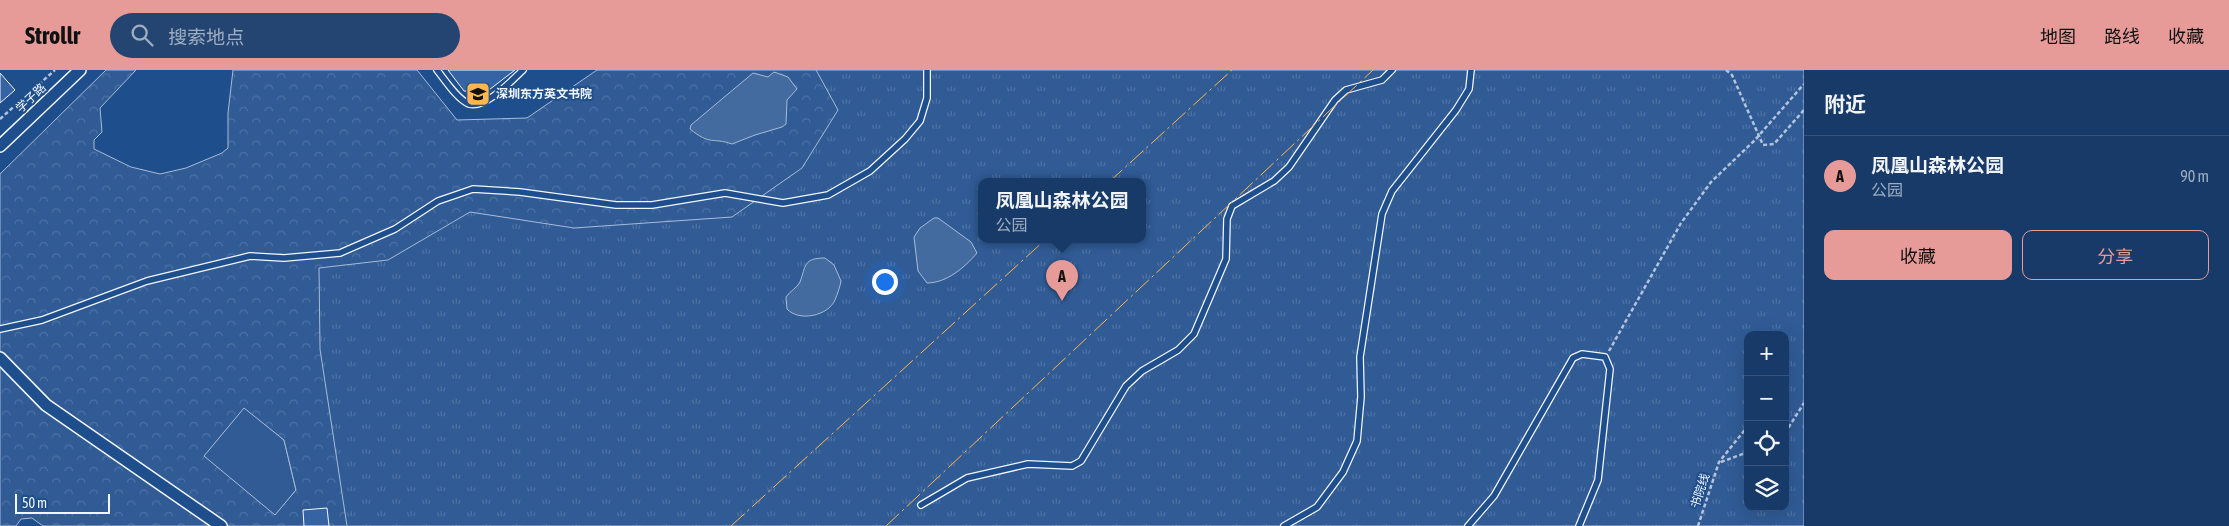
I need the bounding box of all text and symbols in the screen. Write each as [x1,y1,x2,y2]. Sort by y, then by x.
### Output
search box [110,13,460,58]
icon: search [128,21,156,49]
text: Strollr [25,22,80,49]
text: 搜索地点 [168,26,244,48]
text: 地图 [2040,26,2076,47]
text: 路线 [2104,26,2140,47]
text: 收藏 [2168,26,2204,47]
street label: 学子路 [13,81,49,115]
school or university icon: 深圳东方英文书院 [465,81,491,107]
place label: 深圳东方英文书院 [496,87,592,101]
text: 附近 [1824,92,1866,116]
text: 凤凰山森林公园 [1871,154,2004,176]
text: A [1836,167,1844,185]
text: 90 m [2180,167,2209,185]
popup [978,178,1146,243]
text: 公园 [1871,181,1903,199]
text: 凤凰山森林公园 [995,189,1129,211]
text: 公园 [995,216,1028,234]
button: 收藏 [1824,230,2012,280]
button: 分享 [2022,230,2209,280]
pin: A [1046,260,1078,301]
your location [872,269,898,295]
map controls [1744,331,1789,511]
button: + [1744,331,1789,376]
button: − [1744,376,1789,421]
button: locate [1744,421,1789,466]
button: layers [1744,466,1789,511]
street label: 书院线 [1688,472,1712,510]
scale bar [15,491,110,514]
text: 50 m [22,495,47,511]

